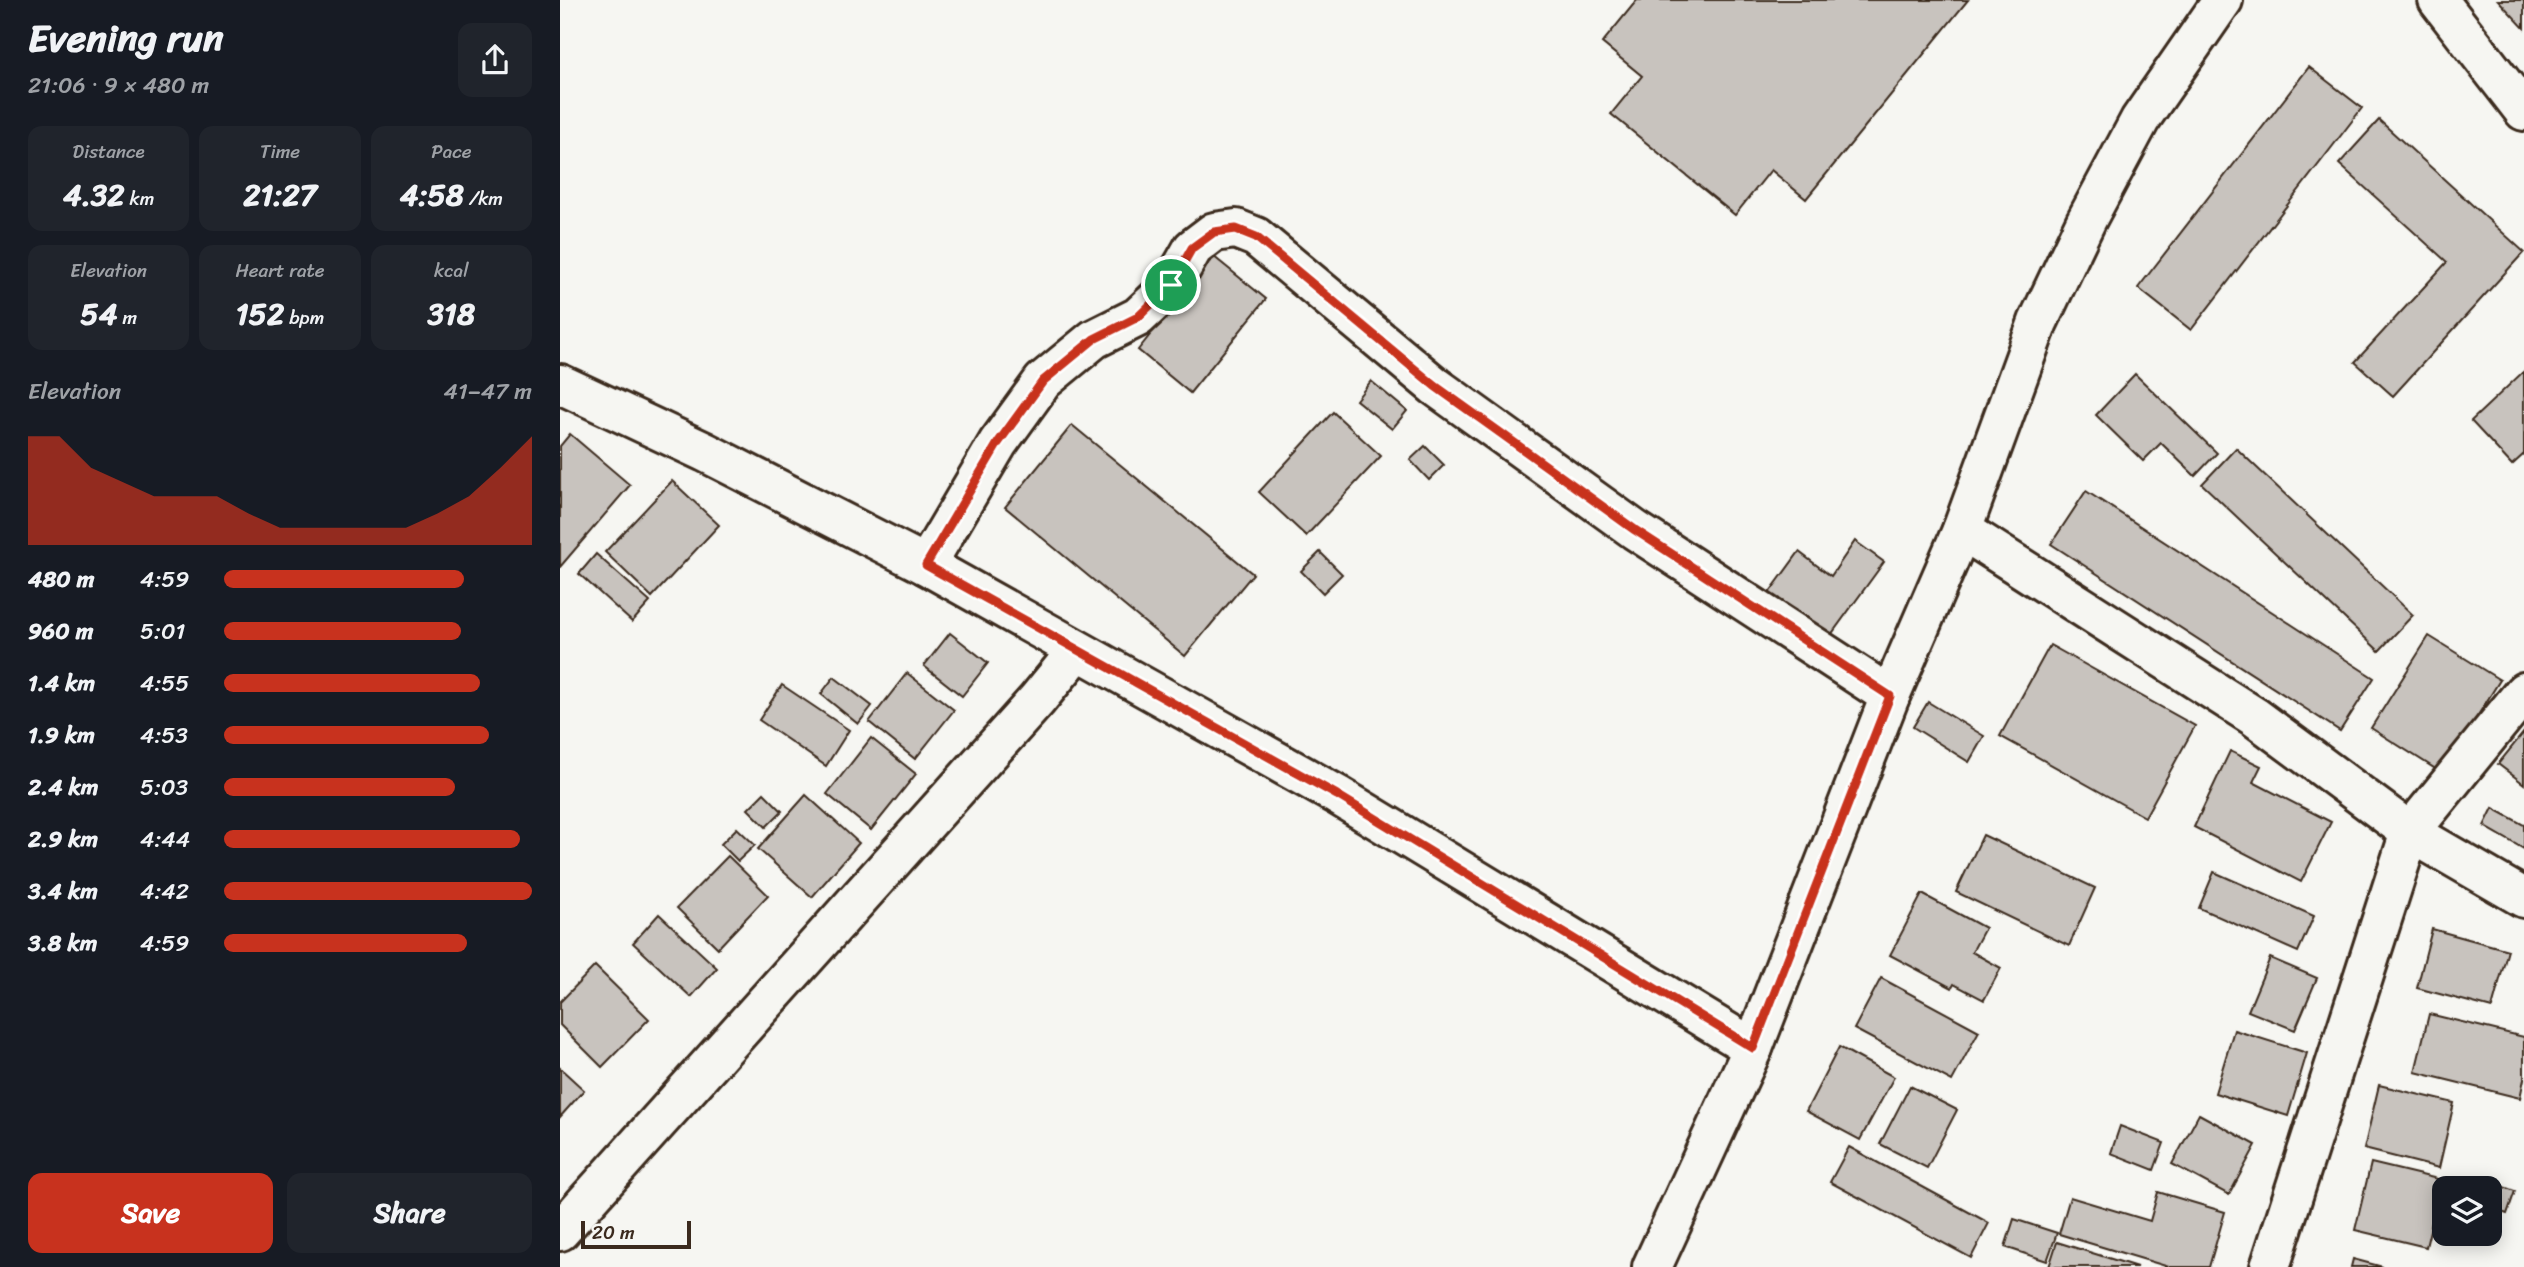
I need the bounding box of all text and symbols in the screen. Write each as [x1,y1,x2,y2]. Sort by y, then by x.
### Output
text: Evening run [28,5,224,72]
button: share [458,23,532,97]
text: 21:06 · 9 × 480 m [28,65,209,106]
text: Distance [73,135,145,168]
text: Time [260,135,300,168]
text: Pace [431,135,471,168]
text: 4.32 [63,168,125,222]
text: 21:27 [243,168,317,222]
text: 4:58 [400,168,464,222]
text: km [125,182,154,215]
text: /km [464,182,503,215]
text: Elevation [70,254,147,287]
text: Heart rate [235,254,325,287]
text: kcal [434,254,469,287]
pin [1141,255,1201,315]
icon: arrive [1152,266,1190,304]
text: 54 [80,287,117,341]
text: 152 [236,287,284,341]
text: 318 [428,287,475,341]
text: m [117,301,137,334]
text: bpm [284,301,324,334]
text: Elevation [28,371,121,412]
text: 41–47 m [444,371,532,412]
text: 480 m [28,559,94,600]
text: 4:59 [140,559,190,600]
text: 960 m [28,611,93,652]
text: 5:01 [140,611,185,652]
text: 1.4 km [28,663,95,704]
text: 4:55 [140,663,189,704]
text: 1.9 km [28,715,95,756]
text: 4:53 [140,715,188,756]
text: 2.4 km [28,767,98,808]
text: 5:03 [140,767,188,808]
text: 2.9 km [28,819,98,860]
text: 4:44 [140,819,190,860]
text: 3.4 km [28,871,98,912]
text: 4:42 [140,871,189,912]
text: 3.8 km [28,923,97,964]
text: 4:59 [140,923,190,964]
button: Save [28,1173,273,1253]
button: Share [287,1173,532,1253]
map controls [2432,1176,2502,1246]
button: layers [2432,1176,2502,1246]
text: 20 m [592,1216,635,1249]
scale bar [581,1218,691,1250]

